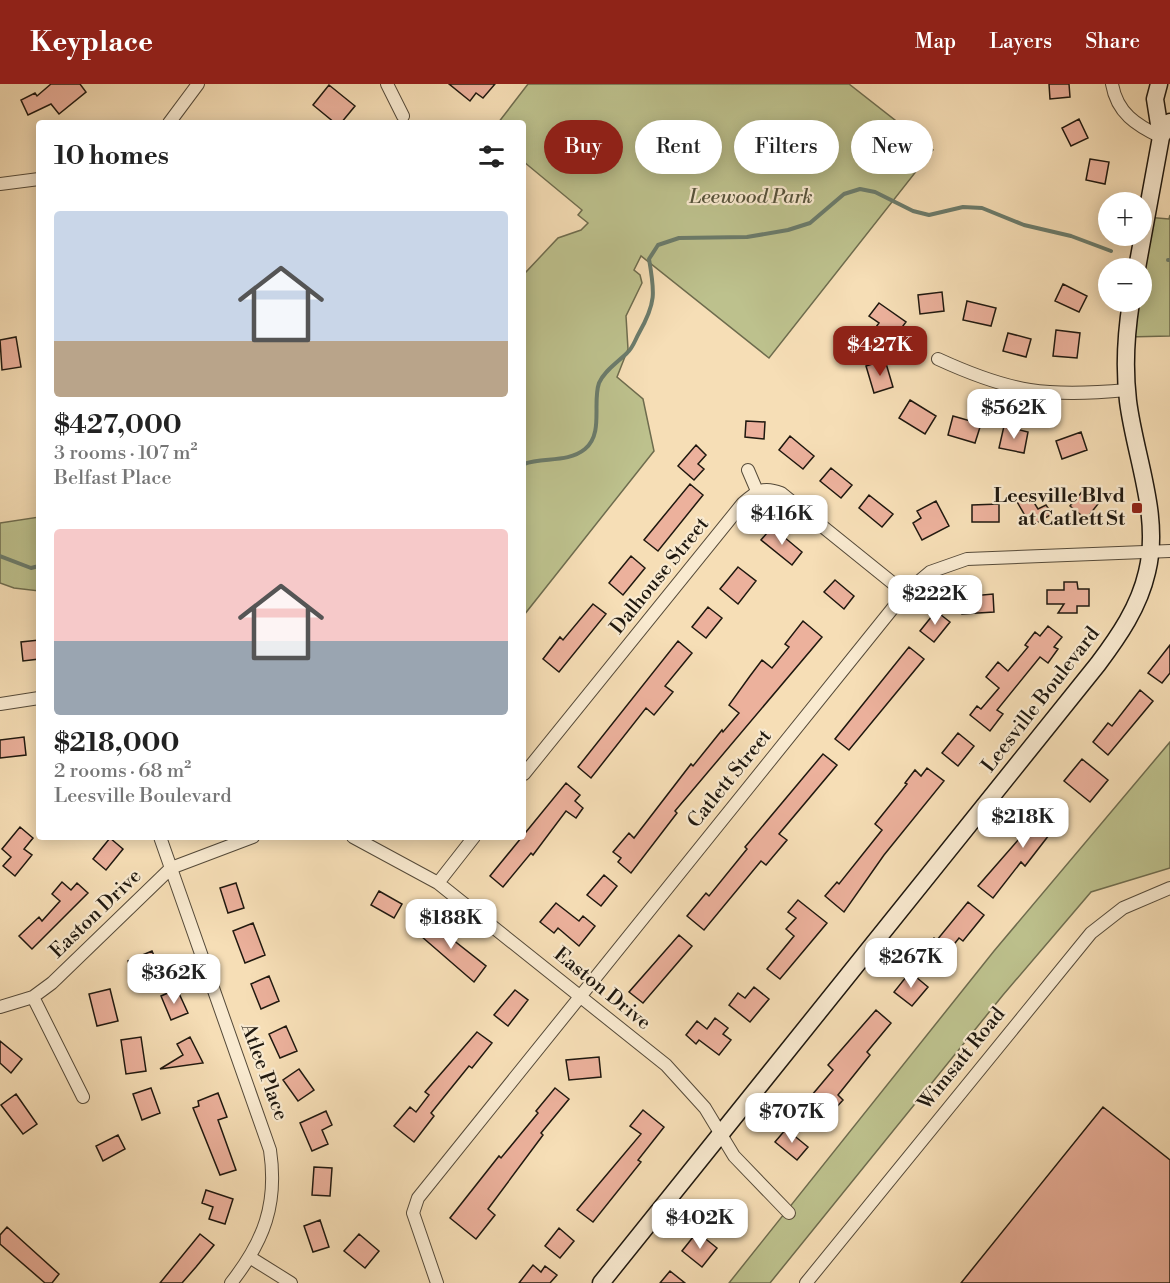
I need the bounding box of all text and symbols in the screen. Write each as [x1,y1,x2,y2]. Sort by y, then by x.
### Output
text: Keyplace [30,25,153,60]
text: Map [915,29,956,55]
text: Layers [989,29,1052,55]
text: Share [1085,29,1140,55]
chip: Buy [544,120,623,174]
chip: Rent [635,120,722,174]
chip: Filters [734,120,839,174]
chip: New [851,120,933,174]
text: 10 homes [54,140,169,172]
icon: filters [475,140,508,173]
park label: Leewood Park [688,185,813,210]
map controls [1098,192,1152,312]
button: + [1098,192,1152,246]
icon: home [227,250,335,358]
button: − [1098,258,1152,312]
pin: $427K [838,326,922,377]
text: $427K [847,333,913,358]
pin: $562K [972,389,1056,440]
text: $562K [981,396,1047,421]
text: $427,000 [54,409,182,441]
text: 3 rooms · 107 m² [54,441,198,466]
text: Belfast Place [54,466,171,491]
place label: Leesville Blvd at Catlett St [994,484,1126,532]
pin: $416K [740,495,824,546]
marker: Leesville Blvd at Catlett St [1130,501,1144,515]
text: $416K [751,502,813,527]
street label: Dalhouse Street [605,512,715,640]
icon: home [227,568,335,676]
pin: $222K [893,575,977,626]
text: $222K [902,582,968,607]
street label: Leesville Boulevard [976,622,1106,778]
street label: Catlett Street [683,725,777,833]
text: $218,000 [54,727,179,759]
text: 2 rooms · 68 m² [54,759,191,784]
text: Leesville Boulevard [54,784,232,809]
pin: $218K [981,798,1065,849]
text: $218K [992,805,1054,830]
street label: Easton Drive [45,864,147,964]
pin: $188K [409,899,493,950]
text: $188K [420,906,482,931]
pin: $267K [869,938,953,989]
street label: Easton Drive [548,942,656,1036]
text: $267K [879,945,943,970]
pin: $362K [132,954,216,1005]
text: $362K [141,961,207,986]
street label: Wimsatt Road [912,1002,1011,1116]
street label: Atlee Place [235,1019,293,1124]
pin: $707K [750,1093,834,1144]
text: $707K [759,1100,825,1125]
pin: $402K [658,1199,742,1250]
text: $402K [666,1206,734,1231]

